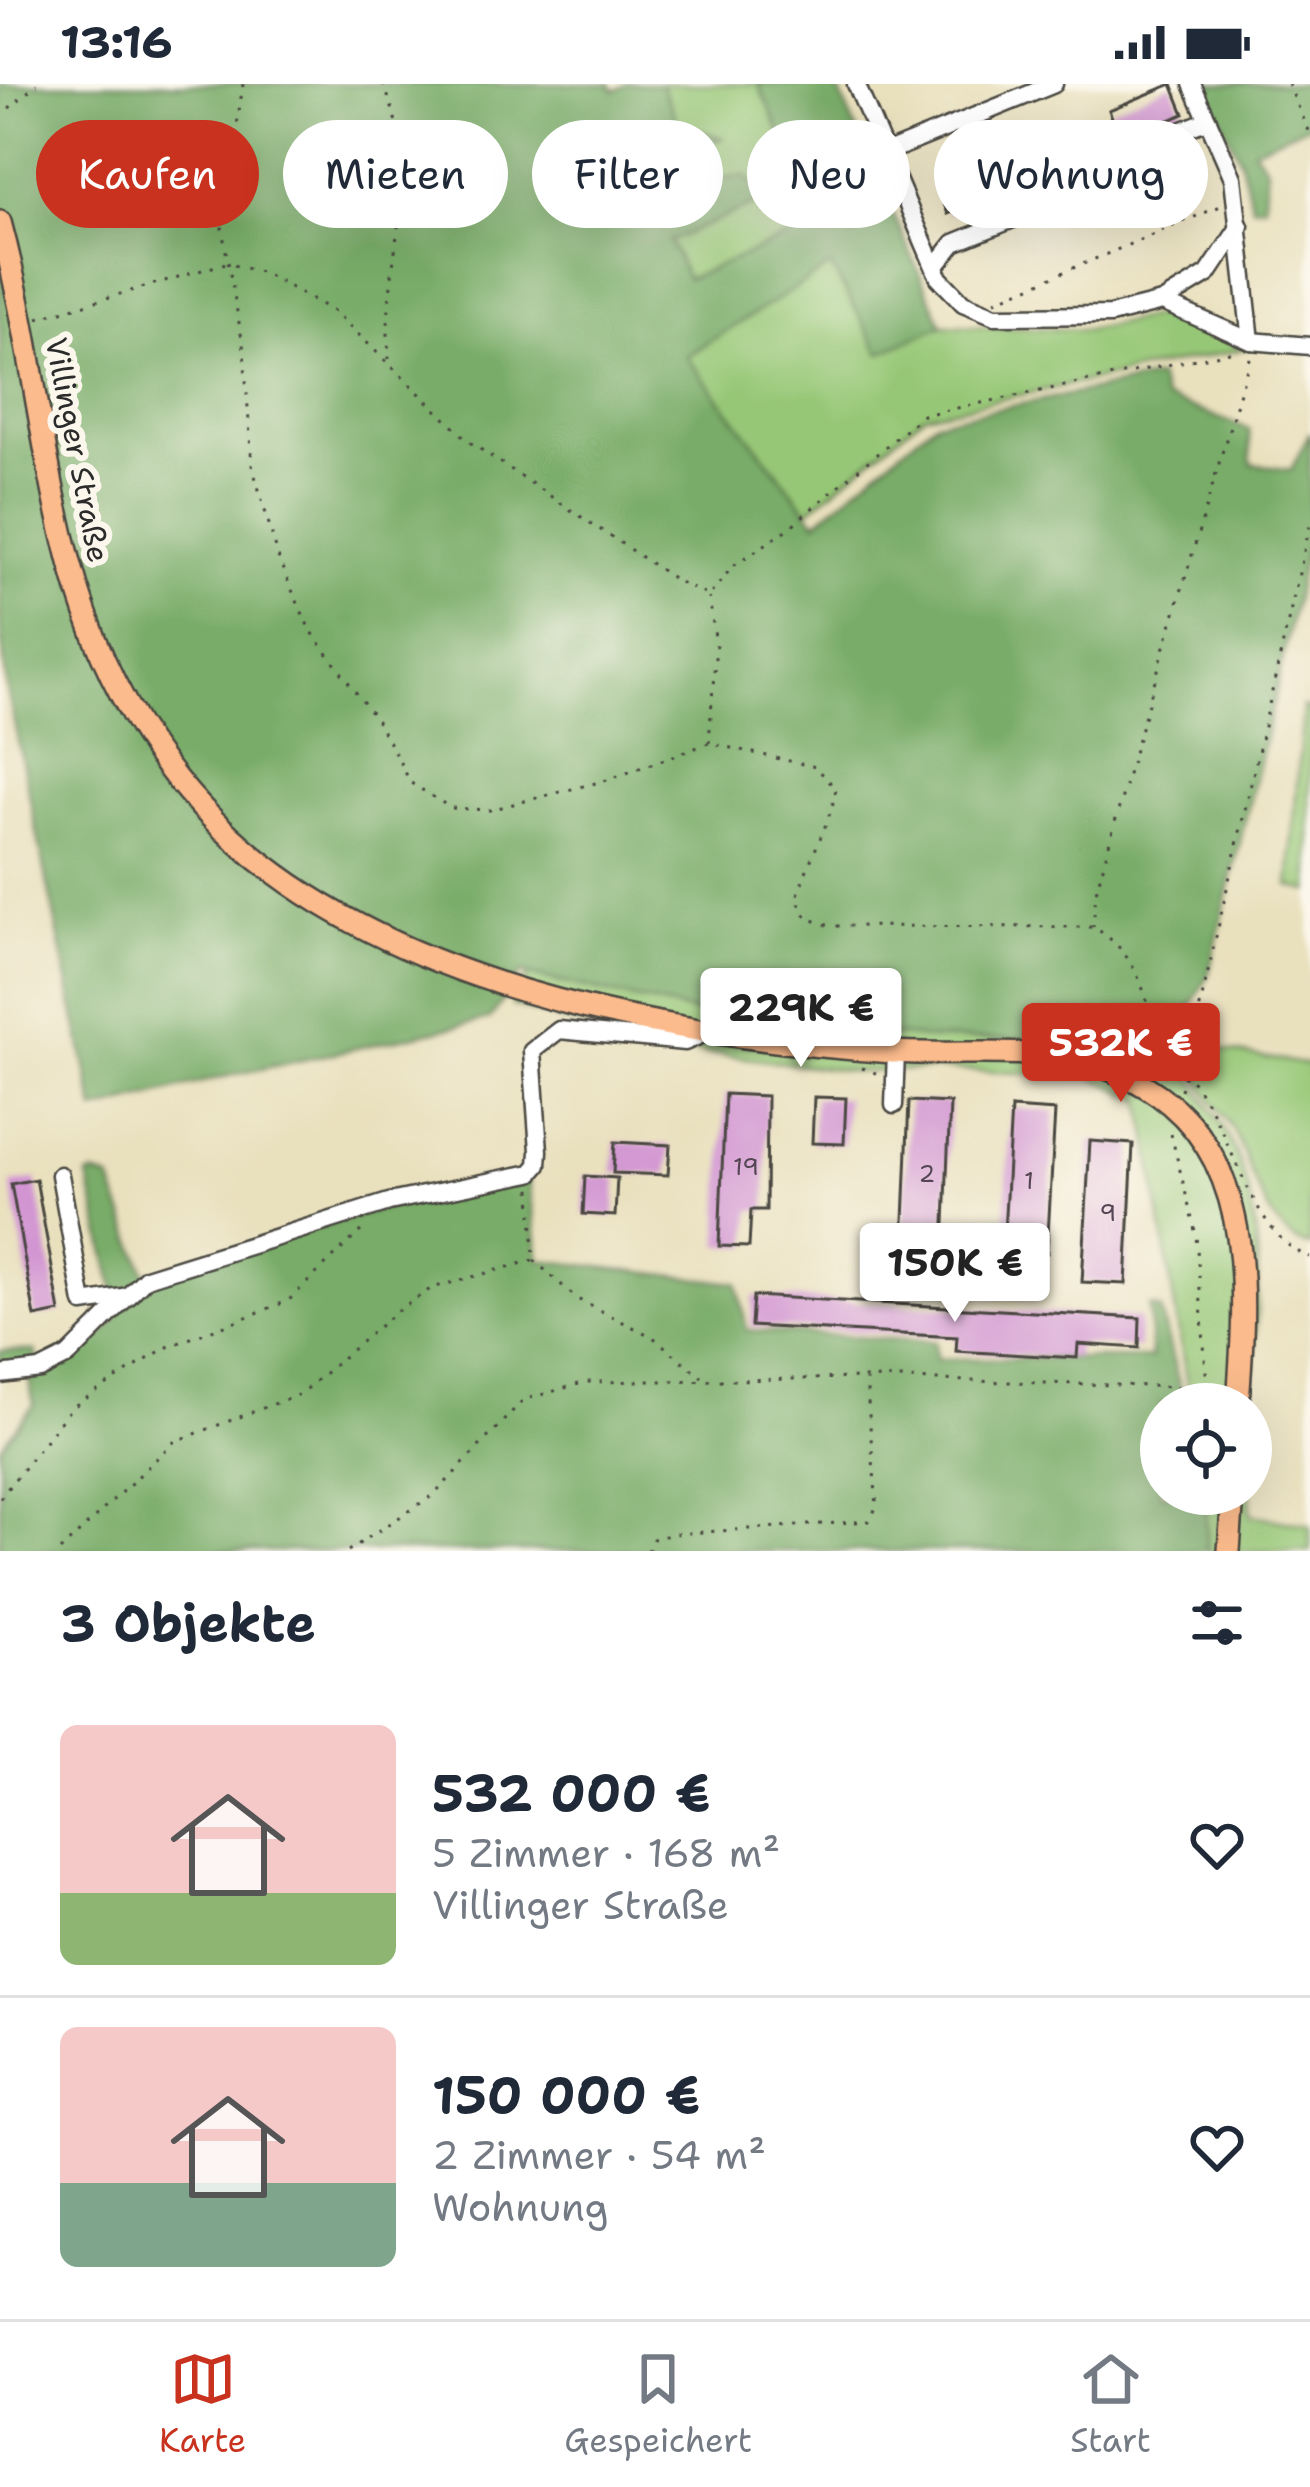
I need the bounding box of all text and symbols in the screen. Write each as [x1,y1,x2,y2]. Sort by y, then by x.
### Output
text: 13:16 [60,12,173,72]
chip: Kaufen [36,120,259,228]
chip: Mieten [283,120,508,228]
chip: Filter [532,120,723,228]
chip: Neu [747,120,910,228]
chip: Wohnung [934,120,1208,228]
street label: Villinger Straße [36,334,119,566]
pin: 229K € [703,968,899,1070]
text: 229K € [727,981,875,1033]
pin: 532K € [1023,1003,1219,1105]
text: 532K € [1049,1016,1193,1068]
house number: 19 [733,1151,759,1183]
house number: 2 [919,1158,935,1190]
house number: 1 [1024,1165,1034,1197]
house number: 9 [1100,1197,1116,1229]
pin: 150K € [857,1223,1053,1325]
text: 150K € [887,1236,1023,1288]
map controls [1140,1383,1272,1515]
button: locate [1140,1383,1272,1515]
text: 3 Objekte [60,1589,316,1657]
icon: filters [1184,1590,1250,1656]
text: 532 000 € [432,1759,710,1827]
icon: home [156,1773,300,1917]
icon: heart [1184,1812,1250,1878]
text: 5 Zimmer · 168 m² [432,1827,780,1879]
text: Villinger Straße [432,1879,729,1931]
text: 150 000 € [432,2061,700,2129]
icon: home [156,2075,300,2219]
icon: heart [1184,2114,1250,2180]
text: 2 Zimmer · 54 m² [432,2129,766,2181]
text: Wohnung [432,2181,608,2233]
tab: Karte [159,2346,246,2463]
tab: Gespeichert [564,2346,752,2463]
tab: Start [1070,2346,1151,2463]

